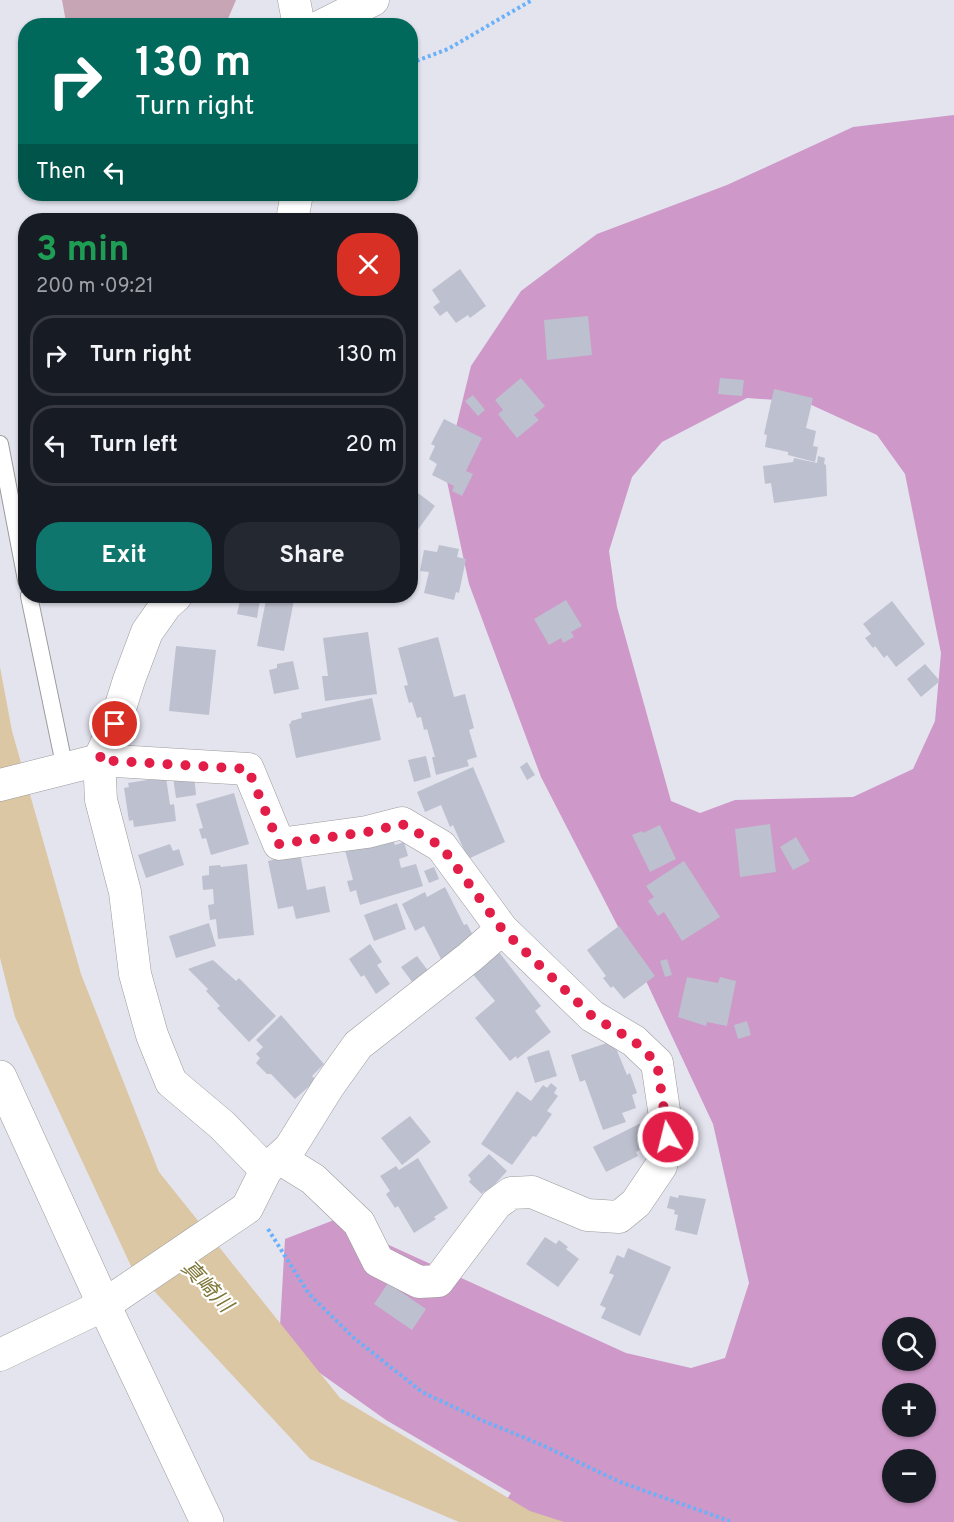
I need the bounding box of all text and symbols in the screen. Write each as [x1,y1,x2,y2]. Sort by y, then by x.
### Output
text: 130 m [135,38,251,91]
icon: right [36,42,114,120]
text: Turn right [135,90,254,124]
icon: left [98,156,131,189]
text: Then [36,159,86,186]
text: 3 min [36,228,130,274]
button: close [337,233,400,296]
text: 200 m · 09:21 [36,274,154,300]
icon: right [39,339,72,372]
text: Turn right [90,342,192,369]
text: 130 m [338,342,397,369]
icon: left [39,429,72,462]
text: Turn left [90,432,178,459]
text: 20 m [346,432,397,459]
button: Exit [36,522,212,591]
button: Share [224,522,400,591]
pin [89,698,140,749]
icon: arrive [98,707,131,740]
position arrow [636,1105,700,1169]
water label: 真崎川 [174,1255,239,1320]
map controls [882,1317,936,1503]
button: search [882,1317,936,1371]
button: + [882,1383,936,1437]
button: − [882,1449,936,1503]

